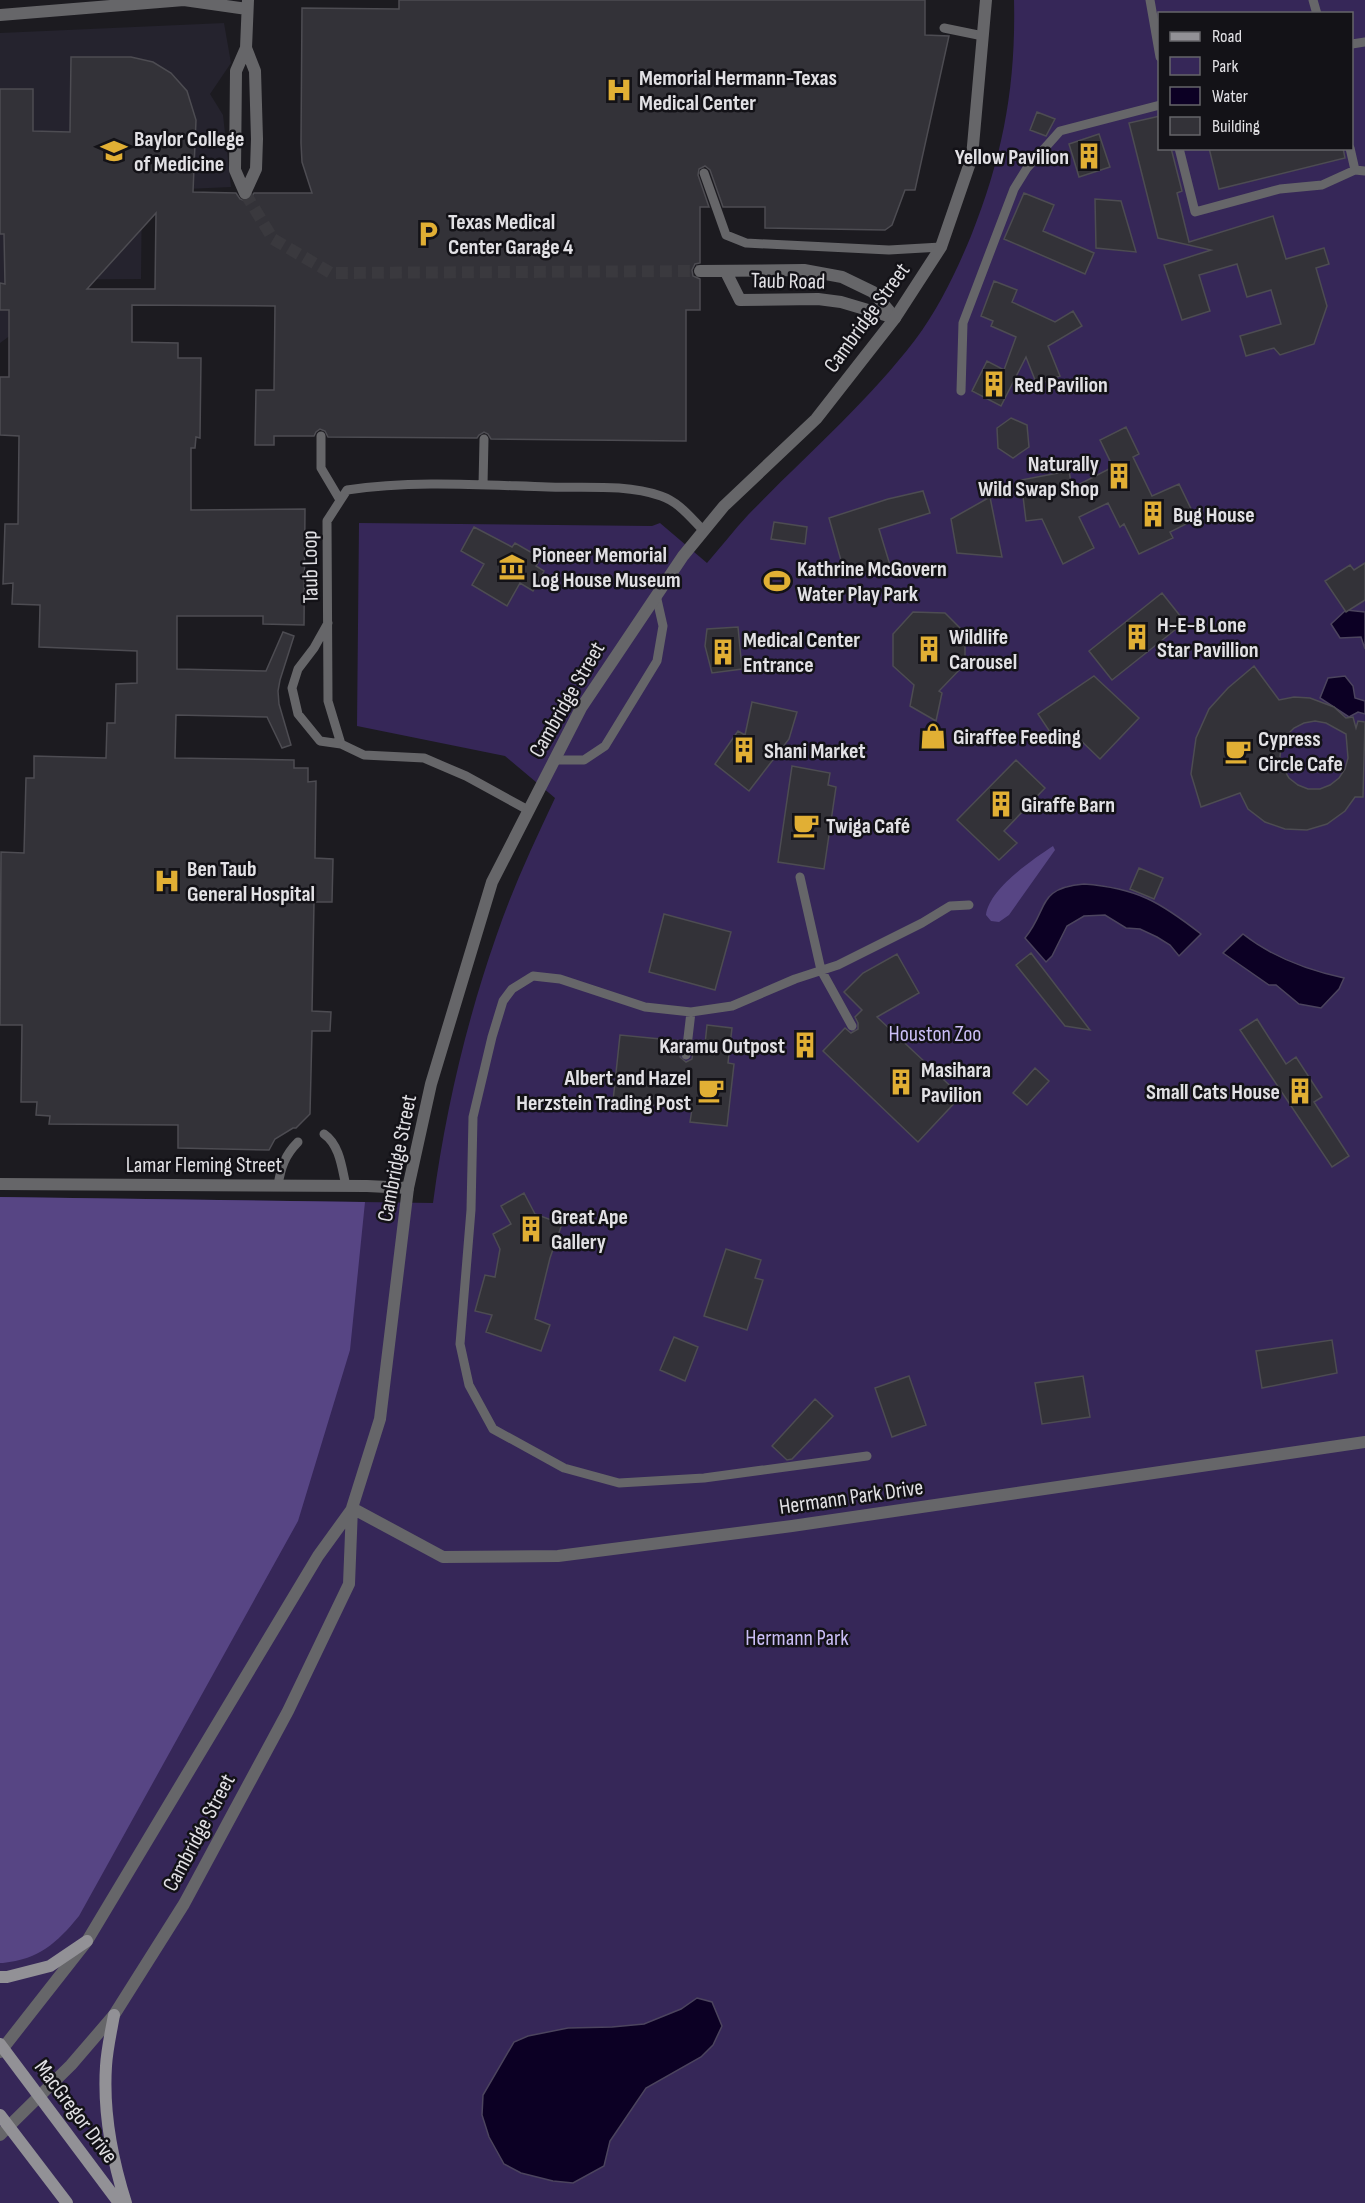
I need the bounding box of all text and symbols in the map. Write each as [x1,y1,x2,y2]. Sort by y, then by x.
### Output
legend [1158,12,1353,150]
text: Road [1212,26,1242,47]
text: Park [1212,56,1238,77]
place label: Memorial Hermann-Texas Medical Center [639,65,837,117]
hospital icon: Memorial Hermann-Texas Medical Center [604,75,634,105]
text: Water [1212,86,1248,107]
text: Building [1212,116,1260,137]
place label: Baylor College of Medicine [134,126,244,178]
school or university icon: Baylor College of Medicine [99,136,129,166]
building icon: Yellow Pavilion [1074,141,1104,171]
place label: Yellow Pavilion [955,144,1069,171]
place label: Texas Medical Center Garage 4 [448,209,573,261]
parking icon: Texas Medical Center Garage 4 [413,219,443,249]
street label: Cambridge Street [818,258,916,378]
street label: Taub Road [751,267,825,296]
building icon: Red Pavilion [979,369,1009,399]
place label: Red Pavilion [1014,372,1108,399]
place label: Naturally Wild Swap Shop [978,451,1099,503]
building icon: Naturally Wild Swap Shop [1104,461,1134,491]
building icon: Bug House [1138,499,1168,529]
place label: Bug House [1173,502,1255,529]
street label: Taub Loop [296,530,325,604]
place label: Pioneer Memorial Log House Museum [532,542,681,594]
museum icon: Pioneer Memorial Log House Museum [497,552,527,582]
place label: Kathrine McGovern Water Play Park [797,556,947,608]
sports icon: Kathrine McGovern Water Play Park [762,566,792,596]
place label: H-E-B Lone Star Pavillion [1157,612,1259,664]
building icon: H-E-B Lone Star Pavillion [1122,622,1152,652]
place label: Wildlife Carousel [949,624,1017,676]
place label: Medical Center Entrance [743,627,860,679]
building icon: Wildlife Carousel [914,634,944,664]
street label: Cambridge Street [523,637,611,762]
building icon: Medical Center Entrance [708,637,738,667]
shop icon: Giraffee Feeding [918,721,948,751]
place label: Giraffee Feeding [953,724,1081,751]
place label: Cypress Circle Cafe [1258,726,1343,778]
building icon: Shani Market [729,735,759,765]
cafe icon: Cypress Circle Cafe [1223,736,1253,766]
place label: Shani Market [764,738,866,765]
building icon: Giraffe Barn [986,789,1016,819]
place label: Giraffe Barn [1021,792,1115,819]
cafe icon: Twiga Café [791,810,821,840]
place label: Twiga Café [826,813,910,840]
place label: Ben Taub General Hospital [187,856,315,908]
hospital icon: Ben Taub General Hospital [152,866,182,896]
park label: Houston Zoo [889,1021,981,1048]
building icon: Karamu Outpost [790,1030,820,1060]
place label: Karamu Outpost [659,1033,785,1060]
place label: Masihara Pavilion [921,1057,991,1109]
place label: Albert and Hazel Herzstein Trading Post [516,1065,691,1117]
building icon: Masihara Pavilion [886,1067,916,1097]
cafe icon: Albert and Hazel Herzstein Trading Post [696,1075,726,1105]
building icon: Small Cats House [1285,1076,1315,1106]
place label: Small Cats House [1146,1079,1280,1106]
street label: Cambridge Street [372,1092,423,1224]
street label: Lamar Fleming Street [126,1152,283,1179]
place label: Great Ape Gallery [551,1204,628,1256]
building icon: Great Ape Gallery [516,1214,546,1244]
street label: Hermann Park Drive [777,1474,925,1521]
park label: Hermann Park [745,1625,849,1652]
street label: Cambridge Street [157,1769,242,1896]
street label: MacGregor Drive [28,2055,123,2169]

